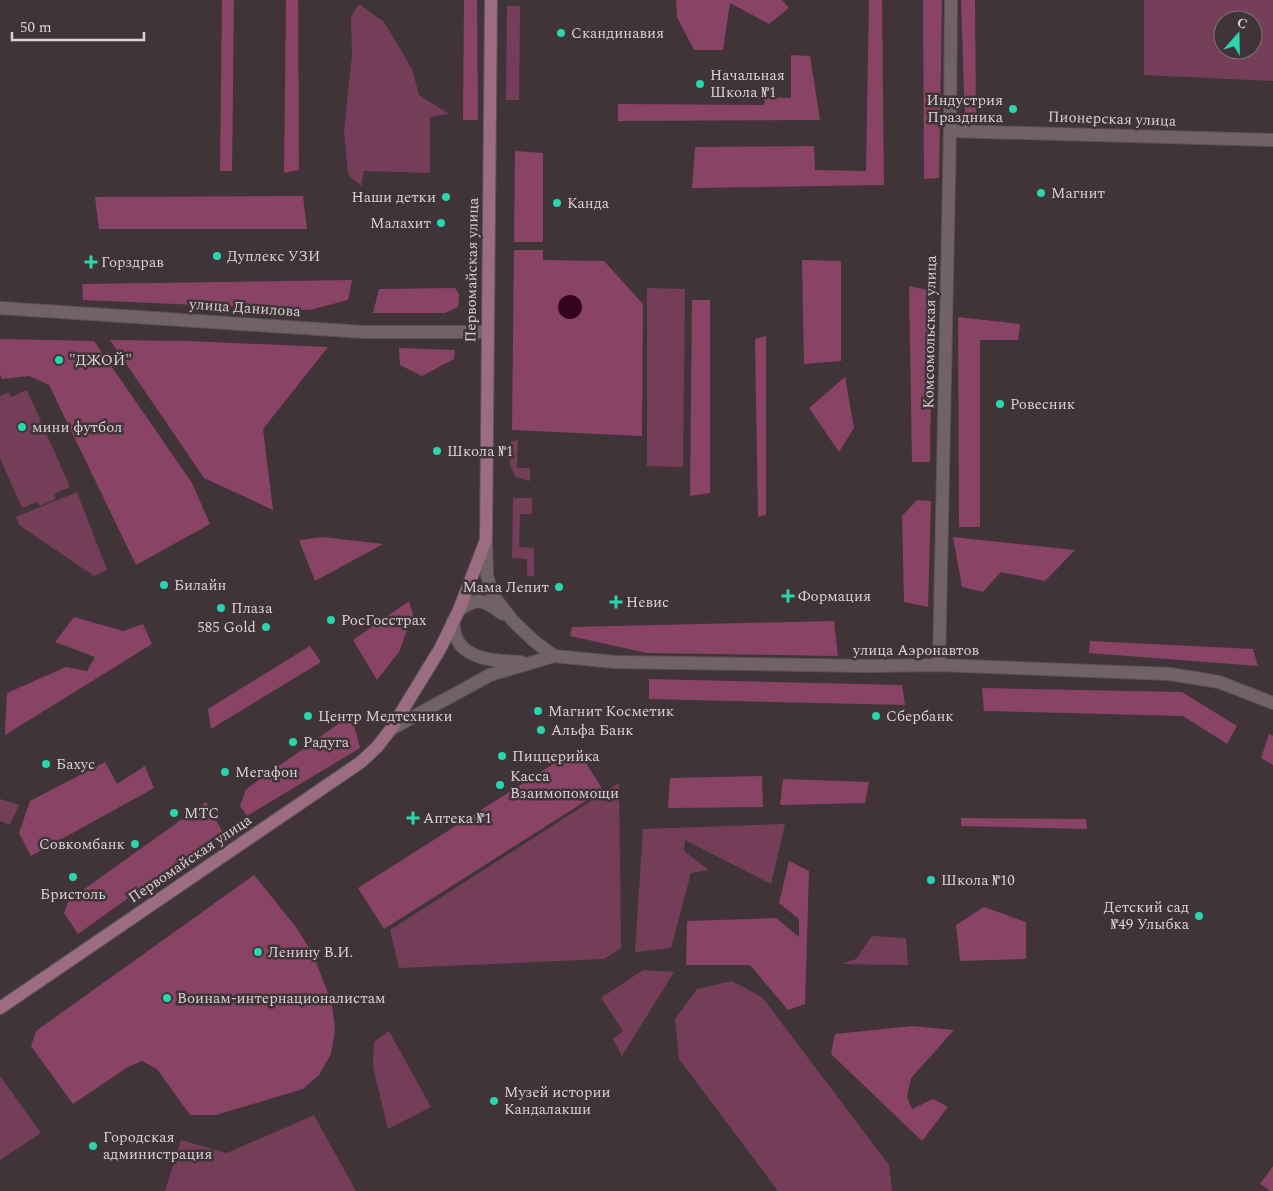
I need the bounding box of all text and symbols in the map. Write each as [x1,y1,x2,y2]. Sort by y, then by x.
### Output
scale bar [12,10,145,42]
north arrow [1213,10,1263,60]
text: С [1234,12,1251,35]
text: 50 m [20,16,52,39]
place label: Скандинавия [571,22,664,45]
marker: Скандинавия [555,27,567,39]
place label: Начальная Школа №1 [710,64,785,104]
marker: Начальная Школа №1 [694,78,706,90]
place label: Индустрия Праздника [926,89,1004,129]
marker: Индустрия Праздника [1007,103,1019,115]
street label: Пионерская улица [1047,105,1177,133]
place label: Магнит [1051,182,1105,205]
place label: Наши детки [352,186,436,209]
marker: Магнит [1035,187,1047,199]
marker: Наши детки [440,191,452,203]
place label: Канда [567,192,610,215]
street label: Первомайская улица [459,197,485,343]
marker: Канда [551,197,563,209]
place label: Малахит [370,212,431,235]
marker: Малахит [435,217,447,229]
place label: Дуплекс УЗИ [227,245,320,268]
marker: Дуплекс УЗИ [211,250,223,262]
place label: Горздрав [101,251,164,274]
street label: Комсомольская улица [917,254,943,409]
marker: Горздрав [85,256,97,268]
street label: улица Данилова [187,293,302,323]
place label: "ДЖОЙ" [69,349,132,372]
marker: "ДЖОЙ" [53,354,65,366]
place label: Ровесник [1010,393,1075,416]
marker: Ровесник [994,398,1006,410]
place label: мини футбол [32,416,122,439]
marker: мини футбол [16,421,28,433]
place label: Школа №1 [447,440,513,463]
marker: Школа №1 [431,445,443,457]
place label: Билайн [174,574,226,597]
place label: Мама Лепит [462,576,549,599]
marker: Билайн [158,579,170,591]
marker: Мама Лепит [553,581,565,593]
place label: Формация [798,585,871,608]
marker: Формация [782,590,794,602]
place label: Невис [626,591,669,614]
marker: Невис [610,596,622,608]
place label: Плаза [231,597,273,620]
marker: Плаза [215,602,227,614]
place label: РосГосстрах [341,609,427,632]
marker: РосГосстрах [325,614,337,626]
place label: 585 Gold [197,616,256,639]
marker: 585 Gold [260,621,272,633]
street label: улица Аэронавтов [852,639,980,662]
place label: Магнит Косметик [548,700,674,723]
place label: Центр Медтехники [318,705,453,728]
marker: Магнит Косметик [532,705,544,717]
place label: Сбербанк [886,705,954,728]
marker: Центр Медтехники [302,710,314,722]
marker: Сбербанк [870,710,882,722]
place label: Альфа Банк [551,719,634,742]
marker: Альфа Банк [535,724,547,736]
place label: Радуга [303,731,350,754]
marker: Радуга [287,736,299,748]
place label: Пиццерийка [512,745,600,768]
marker: Пиццерийка [496,750,508,762]
place label: Бахус [56,753,95,776]
marker: Бахус [40,758,52,770]
place label: Мегафон [235,761,298,784]
place label: Касса Взаимопомощи [510,765,619,805]
marker: Мегафон [219,766,231,778]
marker: Касса Взаимопомощи [494,779,506,791]
place label: МТС [184,802,219,825]
marker: МТС [168,807,180,819]
place label: Аптека №1 [423,807,492,830]
street label: Первомайская улица [124,809,257,909]
marker: Аптека №1 [407,812,419,824]
place label: Совкомбанк [39,833,125,856]
marker: Совкомбанк [129,838,141,850]
place label: Школа №10 [941,869,1015,892]
marker: Бристоль [67,871,79,883]
marker: Школа №10 [925,874,937,886]
place label: Бристоль [40,883,106,906]
place label: Детский сад №49 Улыбка [1104,896,1190,936]
marker: Детский сад №49 Улыбка [1193,910,1205,922]
place label: Ленину В.И. [268,941,353,964]
marker: Ленину В.И. [252,946,264,958]
place label: Воинам-интернационалистам [177,987,386,1010]
marker: Воинам-интернационалистам [161,992,173,1004]
place label: Музей истории Кандалакши [504,1081,611,1121]
marker: Музей истории Кандалакши [488,1095,500,1107]
place label: Городская администрация [103,1126,212,1166]
marker: Городская администрация [87,1140,99,1152]

